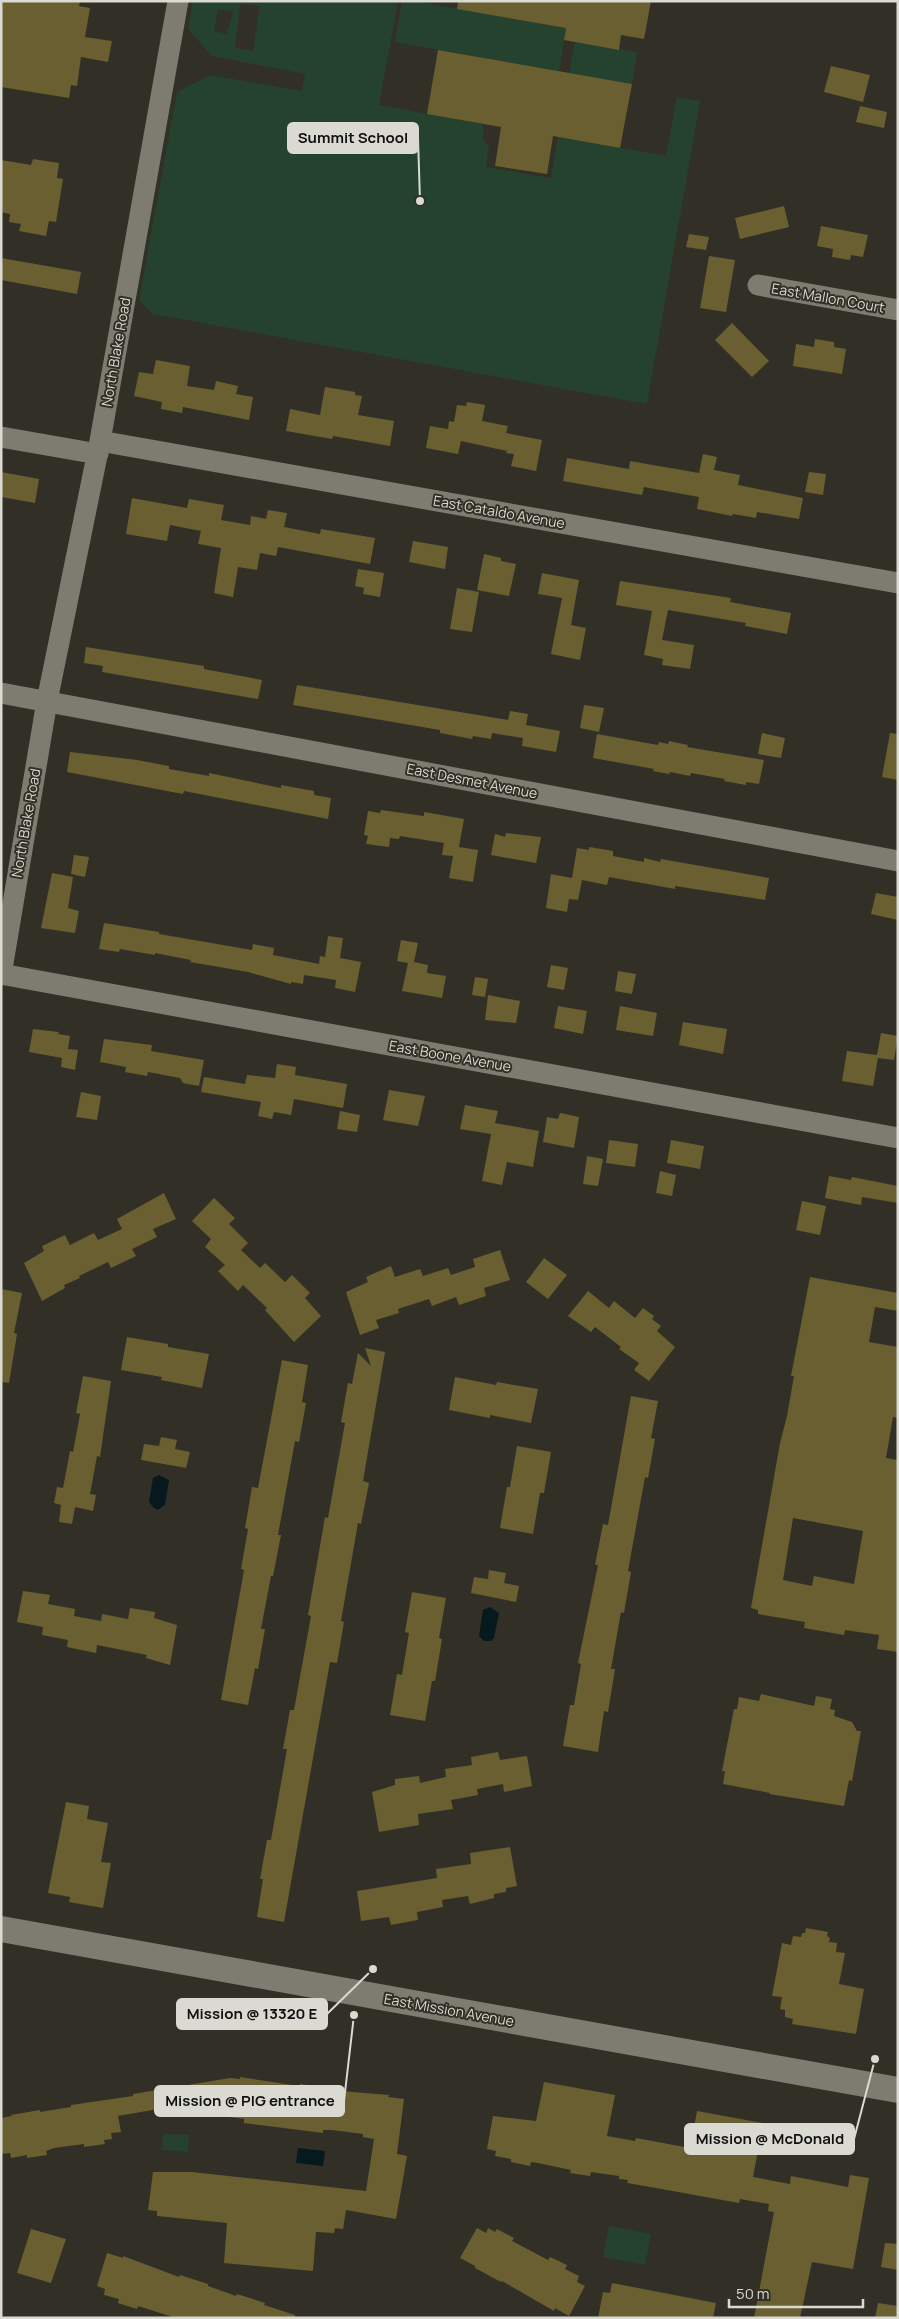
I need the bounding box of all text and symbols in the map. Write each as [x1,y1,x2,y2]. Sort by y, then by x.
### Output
callout: Summit School [288,123,418,153]
text: Summit School [298,127,408,148]
street label: East Mallon Court [770,278,886,317]
street label: North Blake Road [97,296,134,408]
street label: East Cataldo Avenue [432,491,566,532]
street label: East Desmet Avenue [405,759,539,803]
street label: North Blake Road [7,767,44,879]
street label: East Boone Avenue [387,1035,513,1076]
street label: East Mission Avenue [383,1989,516,2030]
callout: Mission @ 13320 E [177,1999,327,2029]
text: Mission @ 13320 E [187,2003,317,2024]
callout: Mission @ PIG entrance [155,2086,344,2116]
text: Mission @ PIG entrance [165,2090,335,2111]
callout: Mission @ McDonald [685,2124,854,2154]
text: Mission @ McDonald [696,2128,844,2149]
scale bar [729,2276,863,2308]
text: 50 m [736,2283,770,2304]

